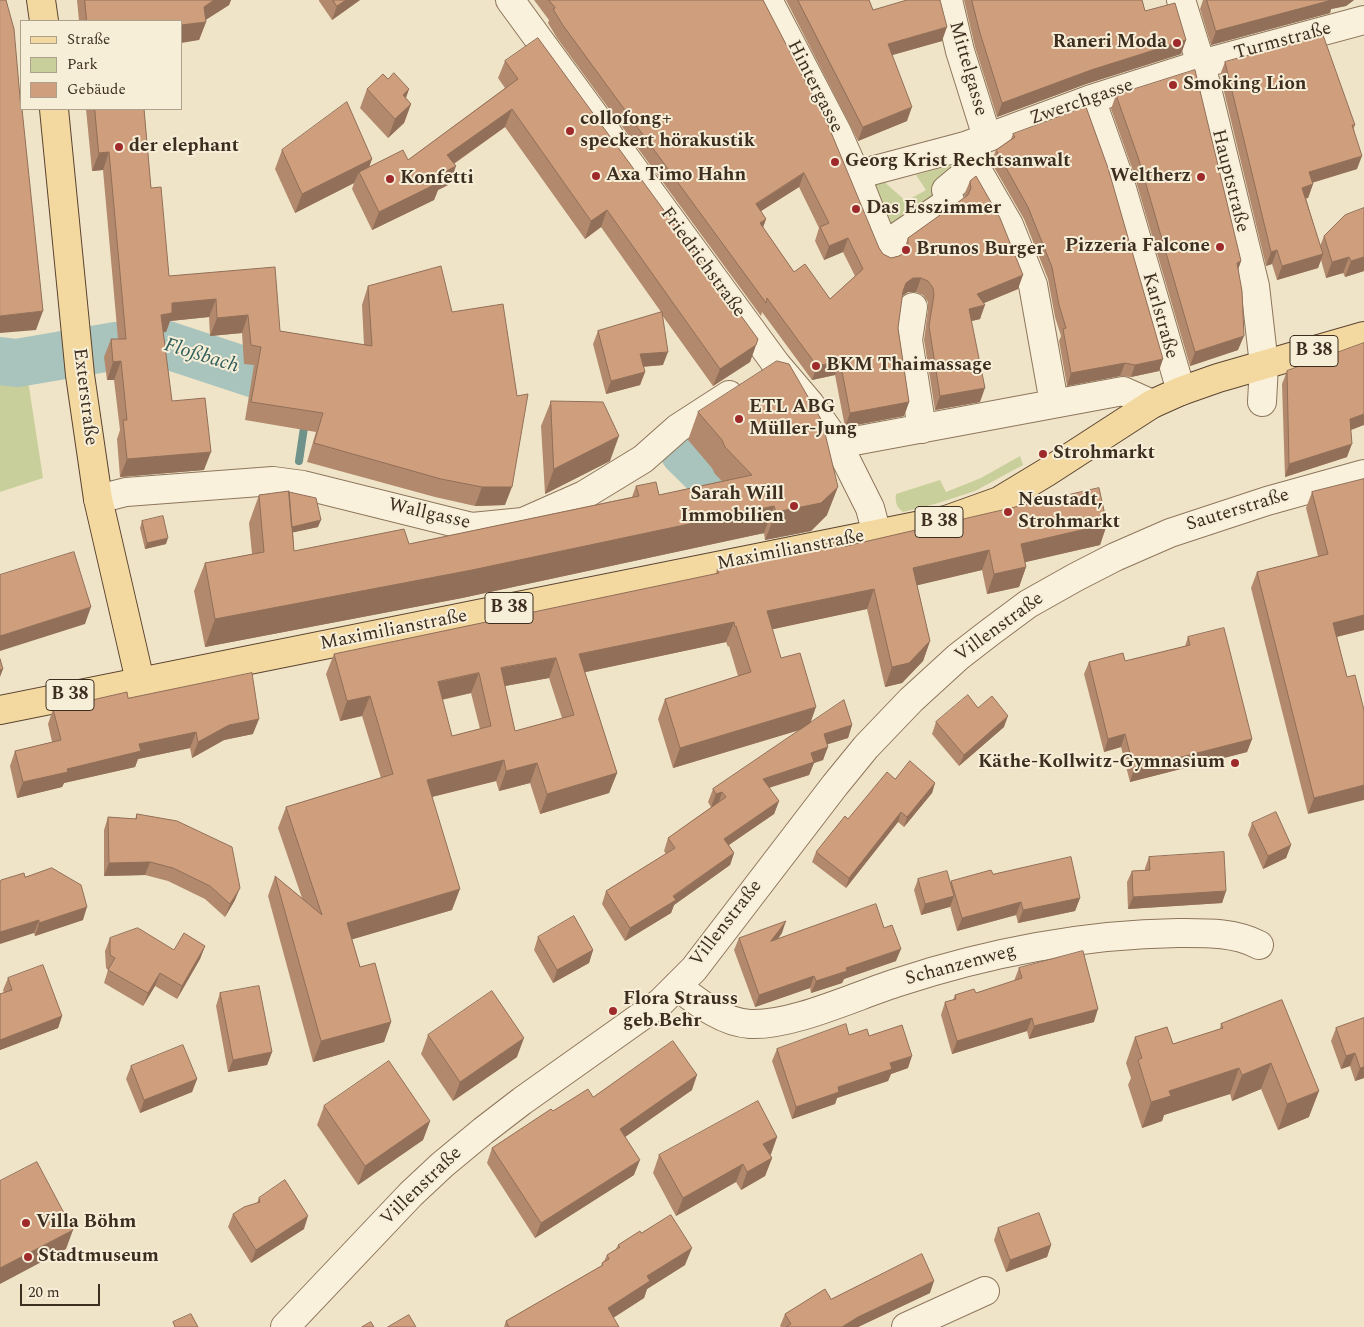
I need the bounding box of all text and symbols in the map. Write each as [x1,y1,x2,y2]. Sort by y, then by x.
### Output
street label: Turmstraße [1232,18,1334,66]
street label: Mittelgasse [943,19,991,119]
legend [20,20,182,110]
text: Straße [67,28,110,51]
place label: Raneri Moda [1053,32,1167,54]
street label: Hintergasse [781,37,847,137]
marker: Raneri Moda [1171,37,1183,49]
text: Park [67,53,98,76]
place label: Smoking Lion [1183,74,1307,96]
street label: Zwerchgasse [1027,75,1137,131]
text: Gebäude [67,78,126,101]
marker: Smoking Lion [1167,79,1179,91]
place label: collofong+ speckert hörakustik [580,109,755,153]
marker: collofong+ speckert hörakustik [564,125,576,137]
street label: Hauptstraße [1205,127,1253,235]
place label: der elephant [129,136,239,158]
marker: der elephant [113,141,125,153]
place label: Georg Krist Rechtsanwalt [845,151,1071,173]
marker: Georg Krist Rechtsanwalt [829,156,841,168]
place label: Axa Timo Hahn [606,165,746,187]
place label: Weltherz [1110,166,1191,188]
place label: Konfetti [400,168,474,190]
marker: Axa Timo Hahn [590,170,602,182]
marker: Weltherz [1195,171,1207,183]
marker: Konfetti [384,173,396,185]
place label: Das Esszimmer [866,198,1001,220]
street label: Friedrichstraße [654,203,750,323]
marker: Das Esszimmer [850,203,862,215]
place label: Pizzeria Falcone [1065,236,1210,258]
place label: Brunos Burger [916,239,1044,261]
marker: Pizzeria Falcone [1214,241,1226,253]
marker: Brunos Burger [900,244,912,256]
street label: Karlstraße [1136,270,1182,362]
water label: Floßbach [161,334,241,380]
road number: B 38 [1290,336,1338,366]
street label: Exterstraße [67,347,101,447]
place label: BKM Thaimassage [826,355,992,377]
marker: BKM Thaimassage [810,360,822,372]
place label: ETL ABG Müller-Jung [749,397,857,441]
marker: ETL ABG Müller-Jung [733,413,745,425]
place label: Strohmarkt [1053,443,1155,465]
marker: Strohmarkt [1037,448,1049,460]
place label: Sarah Will Immobilien [680,484,784,528]
street label: Sauterstraße [1184,485,1292,537]
place label: Neustadt, Strohmarkt [1018,490,1120,534]
street label: Wallgasse [386,494,472,536]
marker: Sarah Will Immobilien [788,500,800,512]
marker: Neustadt, Strohmarkt [1002,506,1014,518]
road number: B 38 [915,507,963,538]
street label: Maximilianstraße [715,526,867,576]
street label: Villenstraße [951,588,1049,668]
road number: B 38 [485,592,533,624]
street label: Maximilianstraße [318,606,470,656]
road number: B 38 [46,680,94,710]
place label: Käthe-Kollwitz-Gymnasium [978,752,1225,774]
marker: Käthe-Kollwitz-Gymnasium [1229,757,1241,769]
street label: Villenstraße [686,876,768,972]
street label: Schanzenweg [903,940,1019,992]
place label: Flora Strauss geb.Behr [623,989,738,1033]
marker: Flora Strauss geb.Behr [607,1005,619,1017]
street label: Villenstraße [377,1143,467,1231]
place label: Villa Böhm [36,1212,136,1234]
marker: Villa Böhm [20,1217,32,1229]
place label: Stadtmuseum [38,1246,159,1268]
marker: Stadtmuseum [22,1251,34,1263]
scale bar [22,1274,102,1306]
text: 20 m [28,1281,60,1304]

